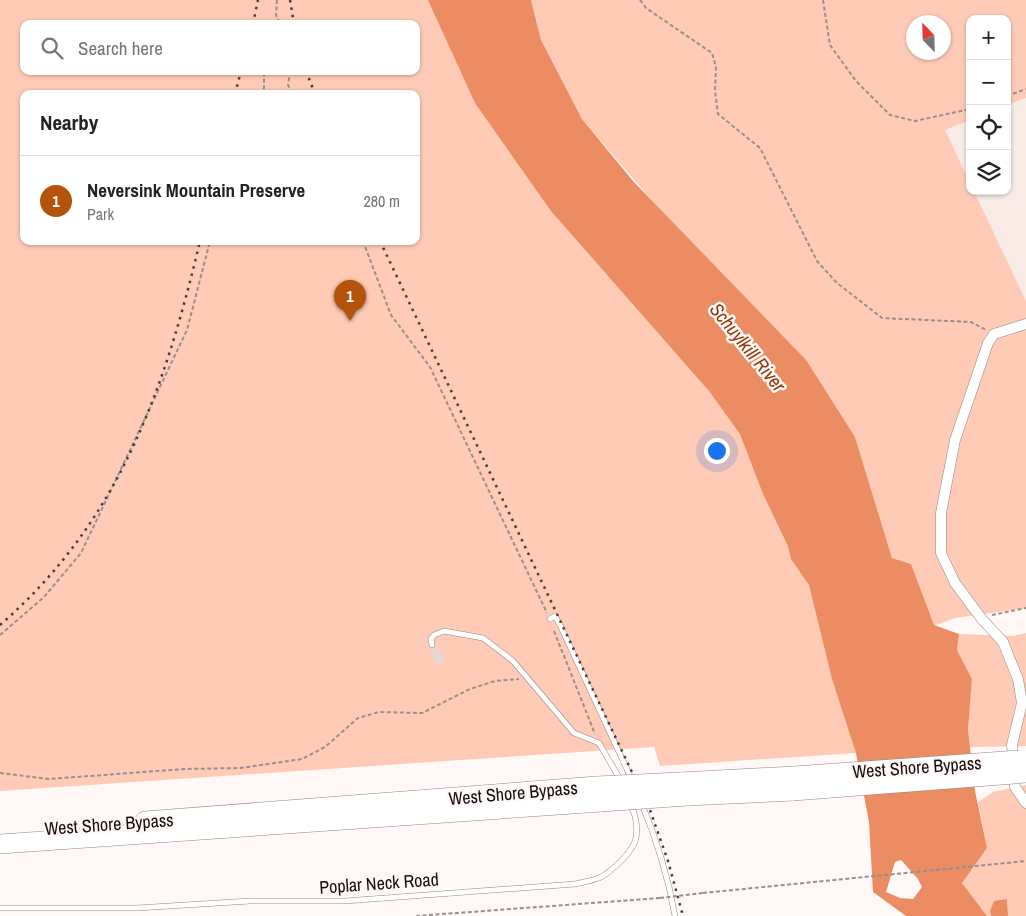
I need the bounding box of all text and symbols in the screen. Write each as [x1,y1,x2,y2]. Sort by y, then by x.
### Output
north arrow [906,15,951,60]
map controls [966,15,1011,195]
button: + [966,15,1011,60]
search box [20,20,420,75]
icon: search [38,34,66,62]
text: Search here [78,35,163,61]
button: − [966,60,1011,105]
button: locate [966,105,1011,150]
text: Nearby [40,108,98,137]
button: layers [966,150,1011,195]
text: Neversink Mountain Preserve [87,177,305,203]
text: 1 [52,190,60,212]
text: 280 m [364,190,400,212]
text: Park [87,203,114,225]
pin: 1 [334,280,366,321]
water label: Schuylkill River [704,297,792,398]
your location [704,438,730,464]
street label: West Shore Bypass [852,750,982,784]
street label: West Shore Bypass [447,775,579,811]
street label: West Shore Bypass [44,807,174,841]
street label: Poplar Neck Road [318,866,440,900]

